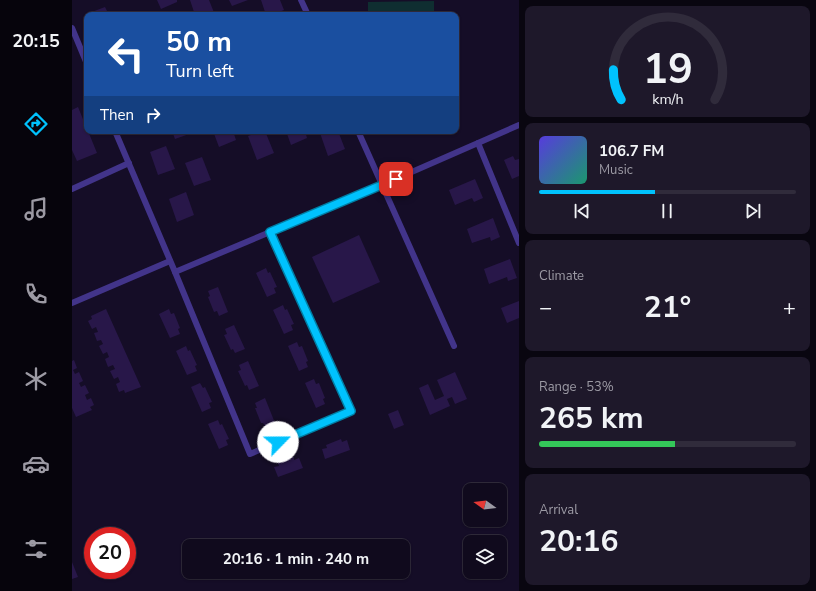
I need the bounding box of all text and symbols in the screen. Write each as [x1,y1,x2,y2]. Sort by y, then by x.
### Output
text: 50 m [166,23,232,61]
icon: left [100,28,152,80]
text: 20:15 [12,29,60,53]
text: 19 [643,40,692,97]
text: Turn left [166,59,234,83]
text: km/h [652,89,683,108]
icon: right [142,104,164,126]
text: Then [100,105,134,125]
icon: directions [22,110,50,138]
text: 106.7 FM [599,141,664,161]
text: Music [599,161,633,179]
pin [379,162,413,196]
icon: arrive [385,168,407,190]
icon: music [22,195,50,223]
icon: previous [571,200,593,222]
icon: pause [656,200,678,222]
icon: next [742,200,764,222]
text: Climate [539,267,584,285]
icon: phone [22,280,50,308]
text: 21° [644,287,691,328]
text: − [539,293,552,323]
text: + [783,293,796,323]
icon: climate [22,365,50,393]
text: Range · 53% [539,378,614,396]
text: 265 km [539,398,644,439]
position arrow [257,421,299,463]
icon: car [22,450,50,478]
north arrow [463,483,507,527]
map controls [463,483,507,579]
text: Arrival [539,501,578,519]
text: 20:16 [539,521,618,562]
speed limit sign: 20 [84,527,136,579]
icon: filters [22,535,50,563]
button: layers [463,535,507,579]
text: 20:16 · 1 min · 240 m [223,549,369,569]

